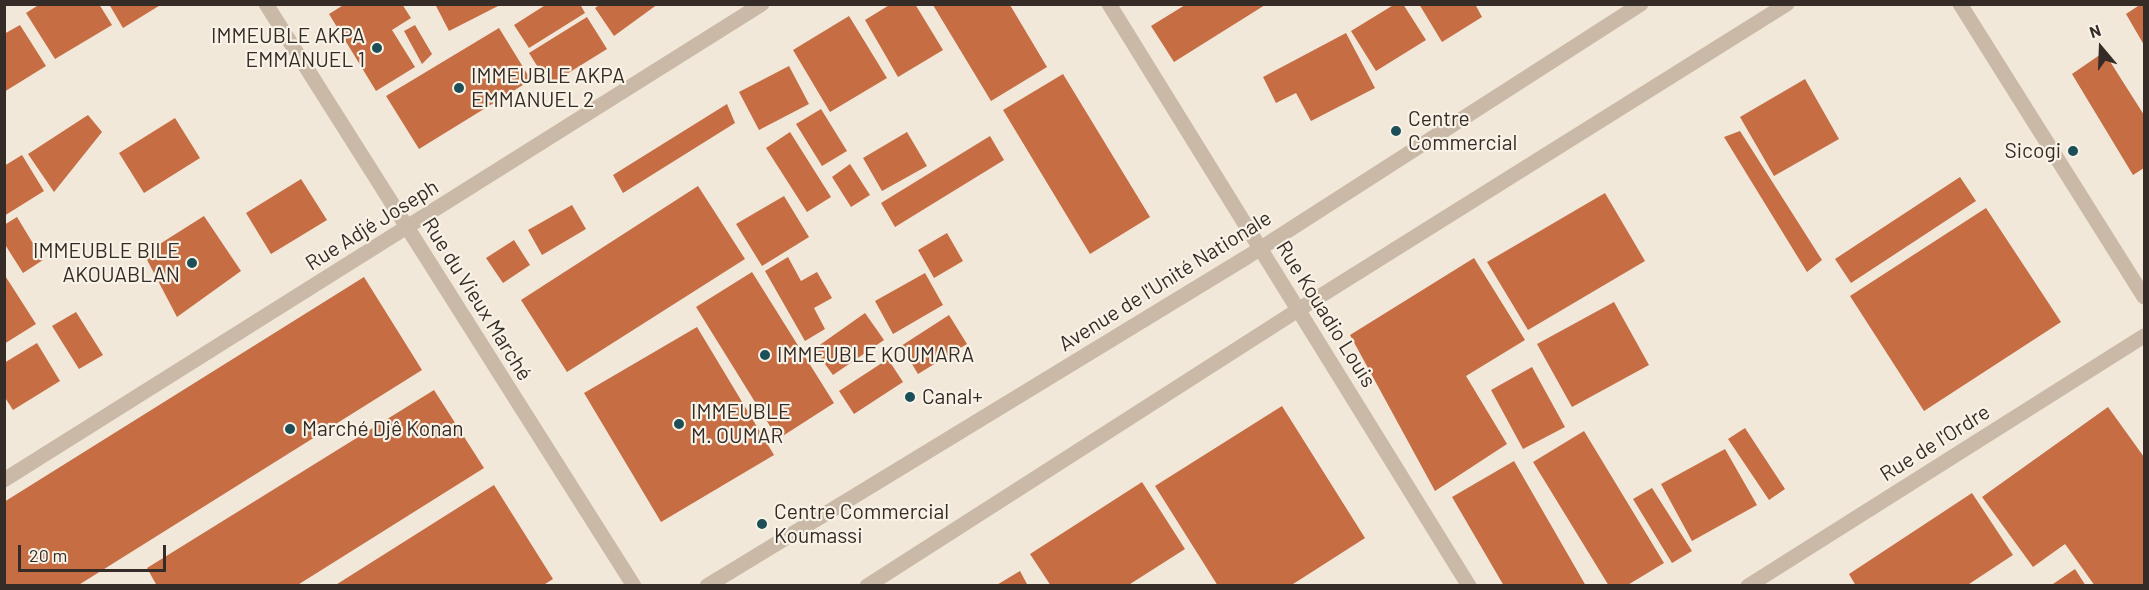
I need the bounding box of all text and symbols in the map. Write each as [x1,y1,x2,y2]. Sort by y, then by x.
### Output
north arrow [2071,18,2131,78]
text: N [2087,20,2103,41]
place label: IMMEUBLE AKPA EMMANUEL 1 [211,23,365,73]
marker: IMMEUBLE AKPA EMMANUEL 1 [370,41,384,55]
place label: IMMEUBLE AKPA EMMANUEL 2 [471,63,625,113]
marker: IMMEUBLE AKPA EMMANUEL 2 [452,81,466,95]
place label: Centre Commercial [1408,106,1517,156]
marker: Centre Commercial [1389,124,1403,138]
place label: Sicogi [2004,138,2061,164]
marker: Sicogi [2066,144,2080,158]
street label: Rue Adjé Joseph [301,174,443,276]
street label: Avenue de l'Unité Nationale [1054,205,1276,357]
street label: Rue du Vieux Marché [417,213,537,385]
street label: Rue Kouadio Louis [1271,236,1381,392]
place label: IMMEUBLE BILE AKOUABLAN [33,238,180,288]
marker: IMMEUBLE BILE AKOUABLAN [185,256,199,270]
place label: IMMEUBLE KOUMARA [777,342,974,368]
marker: IMMEUBLE KOUMARA [758,348,772,362]
place label: Canal+ [922,384,983,410]
marker: Canal+ [903,390,917,404]
place label: IMMEUBLE M. OUMAR [691,399,791,449]
street label: Rue de l'Ordre [1875,399,1995,487]
place label: Marché Djê Konan [302,416,464,442]
marker: IMMEUBLE M. OUMAR [672,417,686,431]
marker: Marché Djê Konan [283,422,297,436]
place label: Centre Commercial Koumassi [774,499,949,549]
marker: Centre Commercial Koumassi [755,517,769,531]
scale bar [21,533,170,571]
text: 20 m [29,544,67,566]

